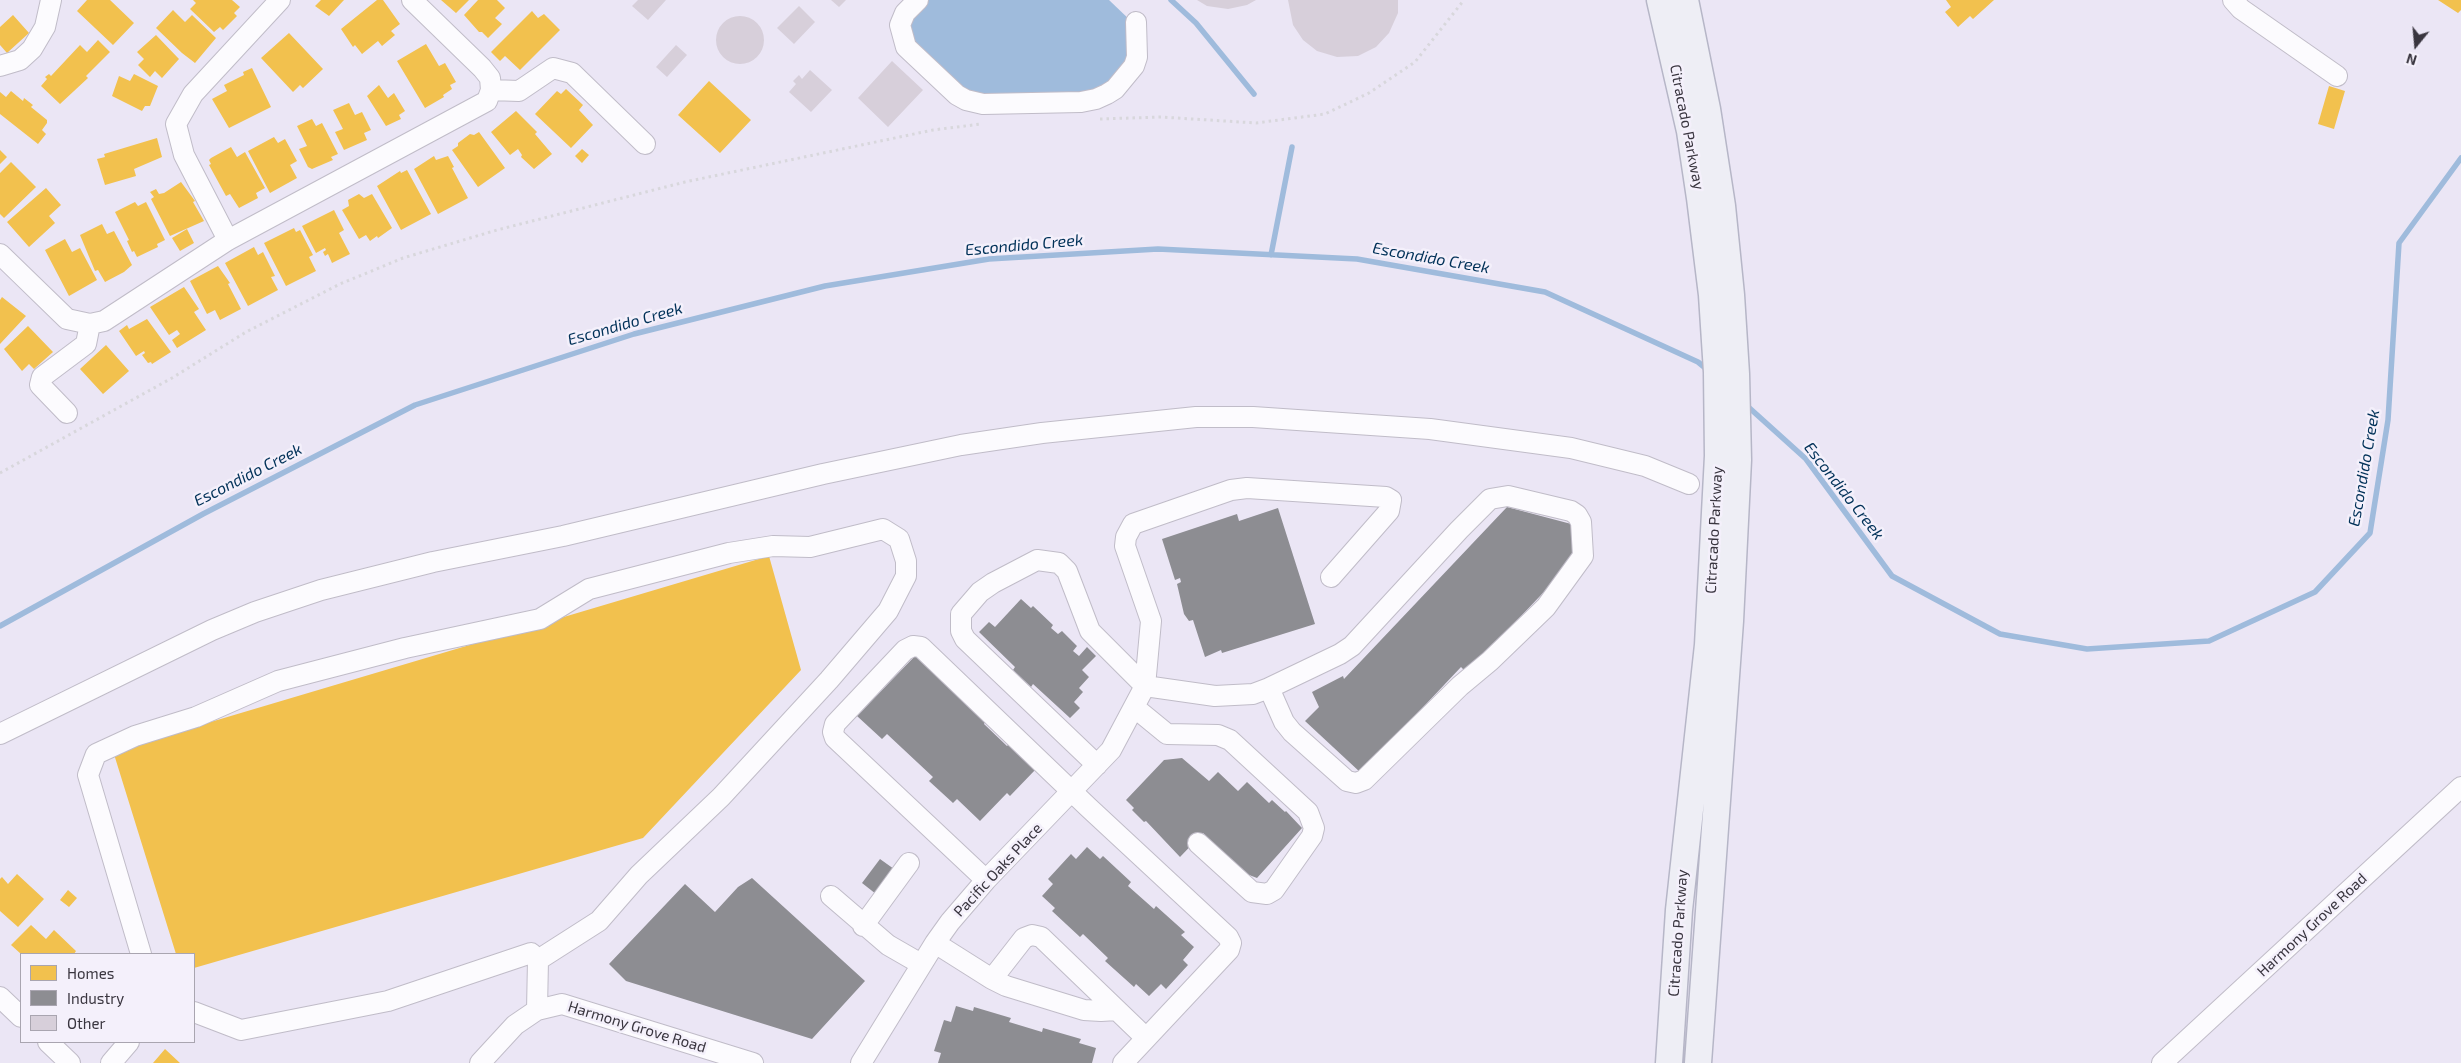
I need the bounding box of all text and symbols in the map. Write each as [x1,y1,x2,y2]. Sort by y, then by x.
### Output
north arrow [2391,20,2441,70]
text: N [2404,50,2419,69]
street label: Citracado Parkway [1666,63,1708,191]
water label: Escondido Creek [964,230,1084,260]
water label: Escondido Creek [1371,238,1491,278]
water label: Escondido Creek [565,298,685,350]
water label: Escondido Creek [2344,408,2384,528]
water label: Escondido Creek [1800,438,1888,544]
water label: Escondido Creek [191,440,305,510]
street label: Citracado Parkway [1702,466,1726,594]
street label: Pacific Oaks Place [950,819,1046,921]
street label: Citracado Parkway [1665,869,1691,997]
street label: Harmony Grove Road [2253,870,2371,980]
legend [20,953,195,1043]
text: Homes [67,964,114,982]
text: Industry [67,989,124,1007]
street label: Harmony Grove Road [566,997,708,1057]
text: Other [67,1014,106,1032]

